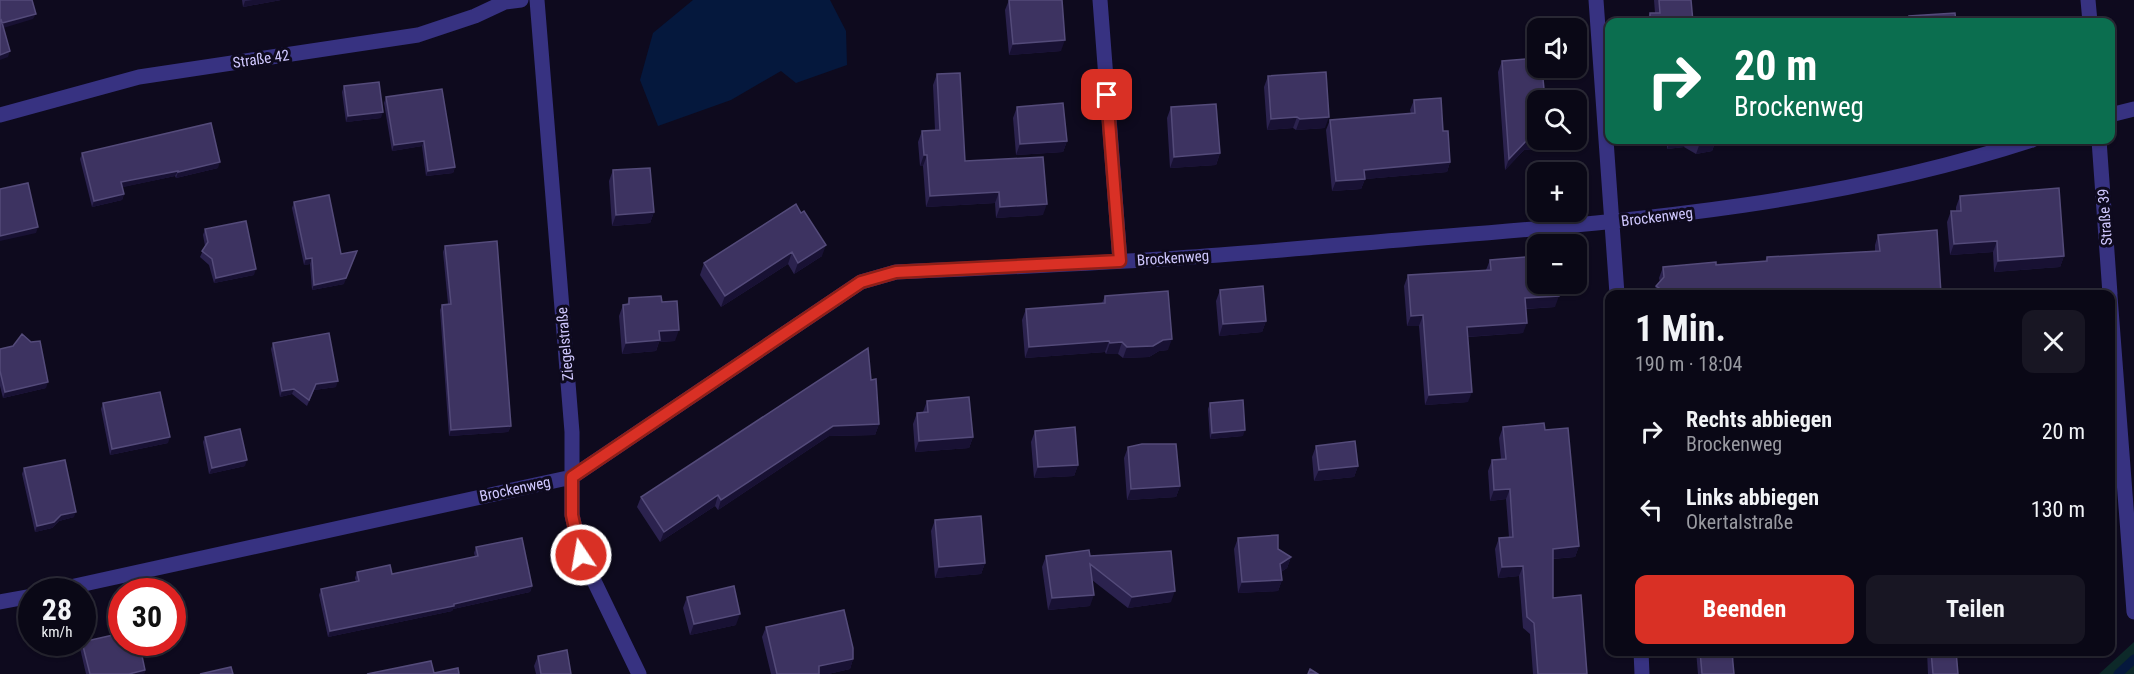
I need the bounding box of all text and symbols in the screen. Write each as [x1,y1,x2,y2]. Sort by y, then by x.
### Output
map controls [1527,18,1587,294]
button: sound [1527,18,1587,78]
text: 20 m [1734,41,1817,90]
icon: right [1635,42,1713,120]
street label: Straße 42 [232,46,290,72]
pin [1081,69,1132,120]
icon: arrive [1090,78,1123,111]
button: search [1527,90,1587,150]
text: Brockenweg [1734,91,1864,123]
button: + [1527,162,1587,222]
street label: Straße 39 [2094,188,2116,246]
street label: Brockenweg [1620,204,1694,230]
button: − [1527,234,1587,294]
street label: Brockenweg [1136,247,1210,269]
street label: Ziegelstraße [553,306,577,382]
text: 1 Min. [1635,308,1726,350]
button: close [2022,310,2085,373]
text: 190 m · 18:04 [1635,352,1742,376]
text: Rechts abbiegen [1686,407,1832,432]
icon: right [1635,415,1668,448]
text: 20 m [2042,419,2085,444]
text: Brockenweg [1686,432,1782,456]
street label: Brockenweg [478,473,552,505]
text: Links abbiegen [1686,485,1819,510]
icon: left [1635,493,1668,526]
text: 130 m [2031,497,2085,522]
text: Okertalstraße [1686,510,1793,534]
position arrow [549,523,613,587]
button: Beenden [1635,575,1854,644]
button: Teilen [1866,575,2085,644]
speed limit sign: 30 [108,578,186,656]
text: 28 [42,592,72,627]
text: km/h [42,623,72,641]

